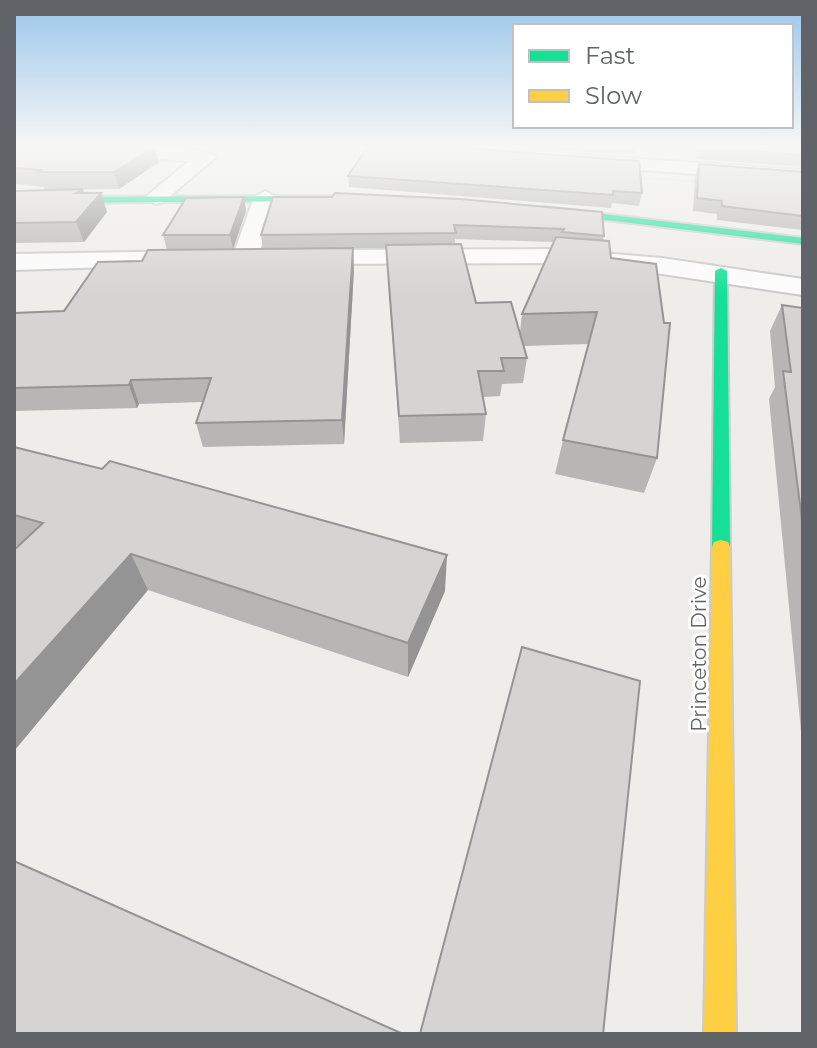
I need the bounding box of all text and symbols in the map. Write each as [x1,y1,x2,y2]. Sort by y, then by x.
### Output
legend [513,24,793,128]
text: Fast [585,41,636,70]
text: Slow [585,81,642,110]
street label: Princeton Drive [687,576,711,732]

